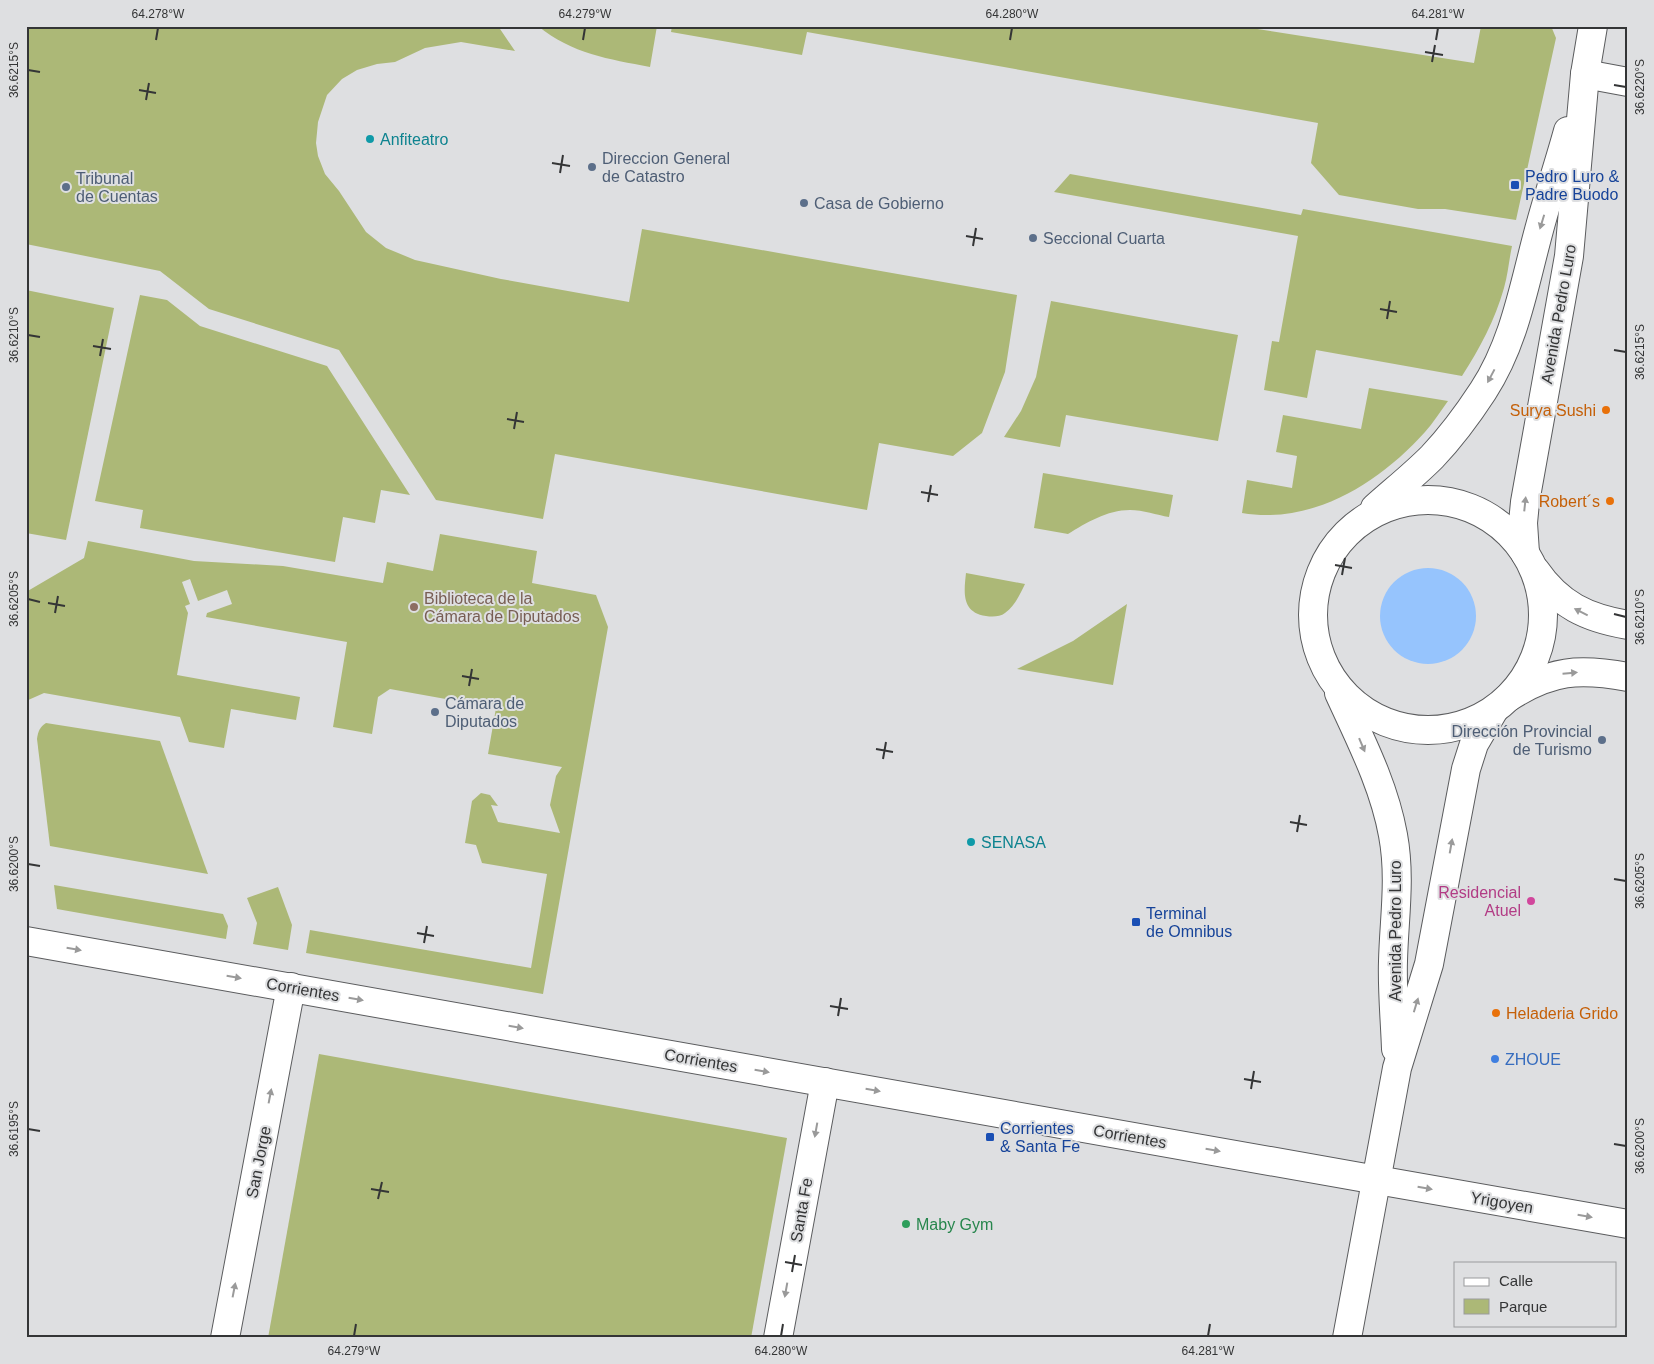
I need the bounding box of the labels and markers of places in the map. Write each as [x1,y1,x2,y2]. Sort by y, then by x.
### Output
place label: Anfiteatro [380,131,449,148]
marker: Anfiteatro [364,133,376,145]
place label: Direccion General de Catastro [602,150,730,185]
marker: Direccion General de Catastro [586,161,598,173]
place label: Pedro Luro & Padre Buodo [1525,168,1620,203]
place label: Tribunal de Cuentas [76,170,158,205]
marker: Pedro Luro & Padre Buodo [1509,179,1521,191]
marker: Tribunal de Cuentas [60,181,72,193]
place label: Casa de Gobierno [814,195,944,212]
marker: Casa de Gobierno [798,197,810,209]
place label: Seccional Cuarta [1043,230,1165,247]
marker: Seccional Cuarta [1027,232,1039,244]
place label: Surya Sushi [1510,402,1596,419]
marker: Surya Sushi [1600,404,1612,416]
place label: Robert´s [1539,493,1600,510]
marker: Robert´s [1604,495,1616,507]
place label: Biblioteca de la Cámara de Diputados [424,590,580,625]
marker: Biblioteca de la Cámara de Diputados [408,601,420,613]
place label: Cámara de Diputados [445,695,524,730]
marker: Cámara de Diputados [429,706,441,718]
place label: Dirección Provincial de Turismo [1452,723,1592,758]
marker: Dirección Provincial de Turismo [1596,734,1608,746]
place label: SENASA [981,834,1046,851]
marker: SENASA [965,836,977,848]
place label: Residencial Atuel [1438,884,1521,919]
marker: Residencial Atuel [1525,895,1537,907]
place label: Terminal de Omnibus [1146,905,1232,940]
marker: Terminal de Omnibus [1130,916,1142,928]
place label: Heladeria Grido [1506,1005,1618,1022]
marker: Heladeria Grido [1490,1007,1502,1019]
place label: ZHOUE [1505,1051,1561,1068]
marker: ZHOUE [1489,1053,1501,1065]
place label: Corrientes & Santa Fe [1000,1120,1080,1155]
marker: Corrientes & Santa Fe [984,1131,996,1143]
place label: Maby Gym [916,1216,993,1233]
marker: Maby Gym [900,1218,912,1230]

